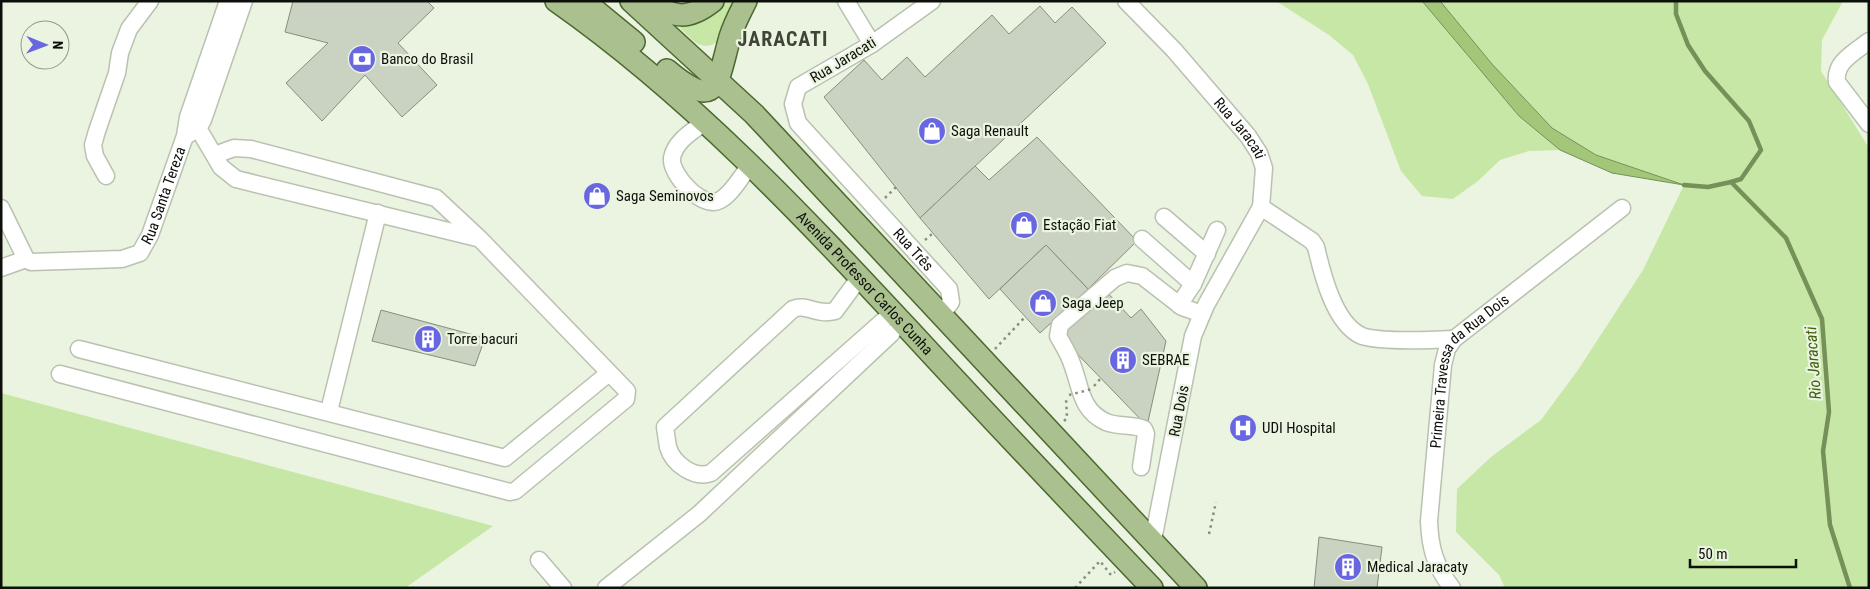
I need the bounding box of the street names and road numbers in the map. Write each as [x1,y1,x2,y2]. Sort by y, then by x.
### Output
street label: Rua Jaracati [807,33,879,87]
street label: Rua Jaracati [1210,94,1269,161]
street label: Rua Santa Tereza [138,144,189,248]
street label: Avenida Professor Carlos Cunha [793,208,937,359]
street label: Rua Três [889,225,937,275]
street label: Primeira Travessa da Rua Dois [1427,290,1513,449]
street label: Rua Dois [1165,384,1193,438]

